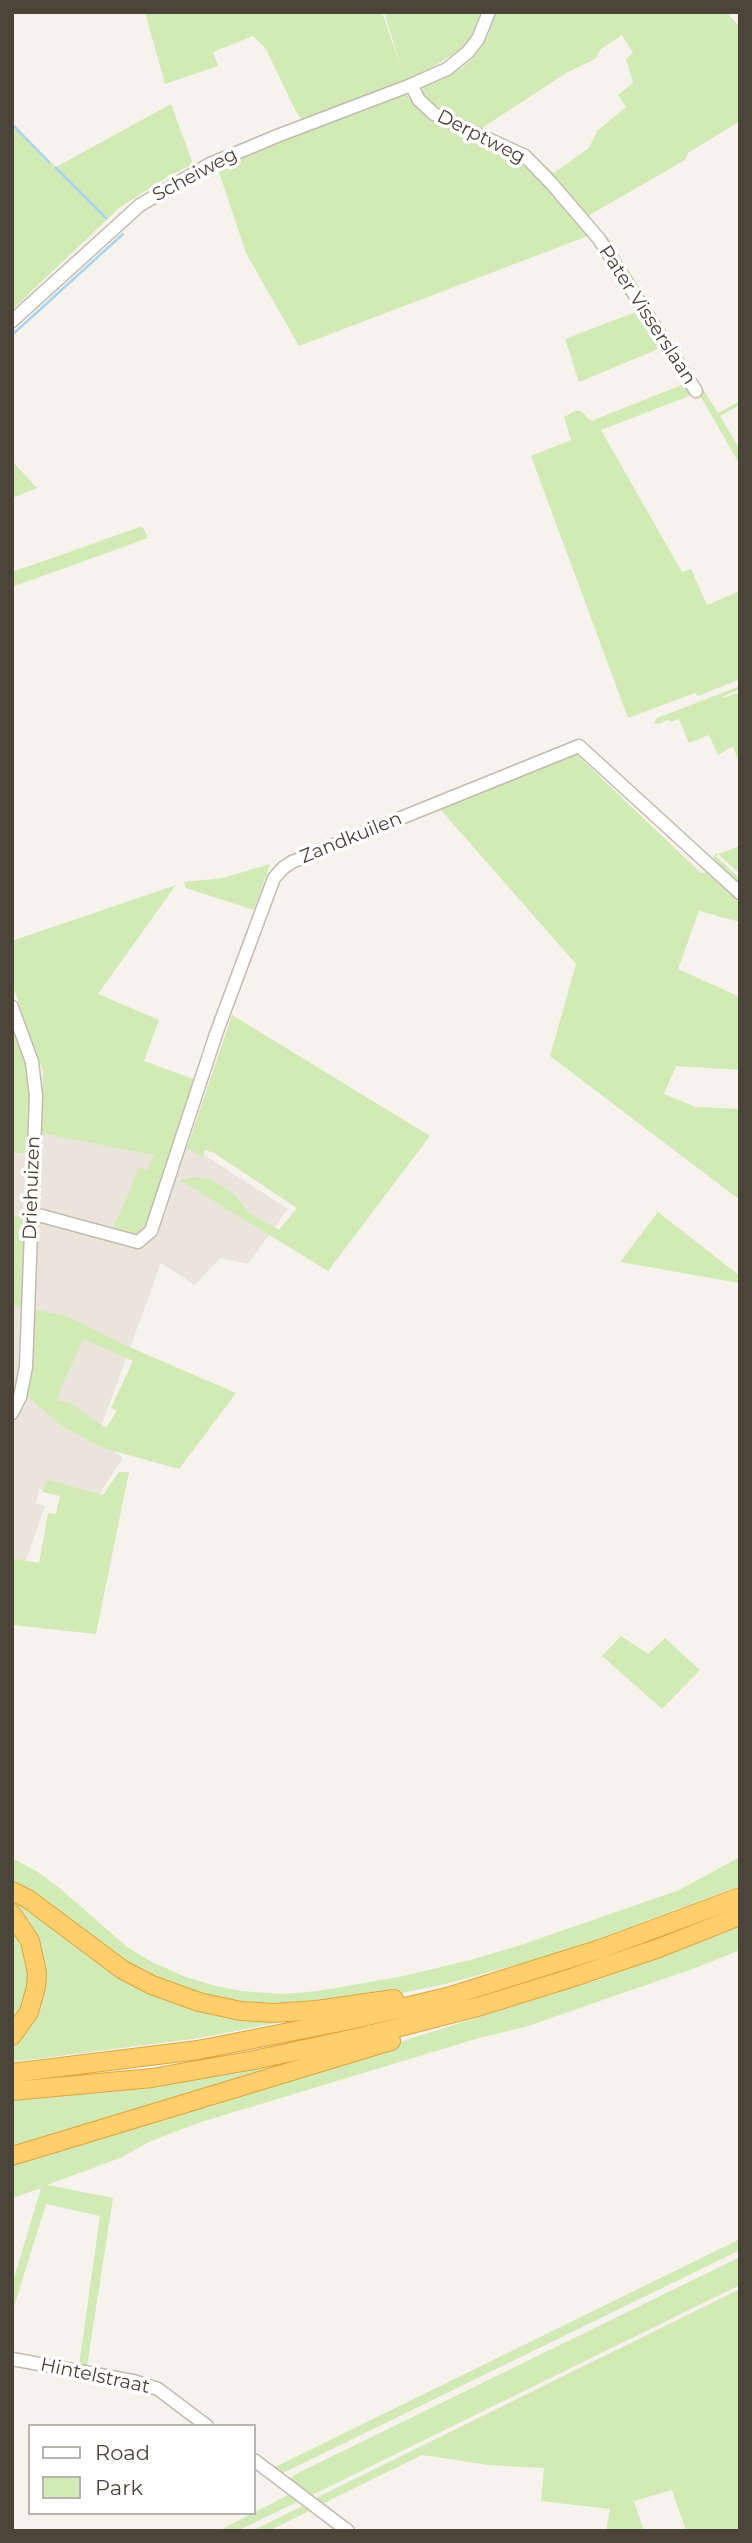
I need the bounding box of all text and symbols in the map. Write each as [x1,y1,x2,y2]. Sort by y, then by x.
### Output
street label: Derptweg [433,105,529,169]
street label: Scheiweg [149,143,241,207]
street label: Pater Visserslaan [594,241,700,389]
street label: Zandkuilen [297,807,405,869]
street label: Driehuizen [19,1135,45,1241]
street label: Hintelstraat [38,2353,152,2399]
legend [28,2424,256,2515]
text: Road [95,2440,150,2465]
text: Park [95,2475,143,2500]

